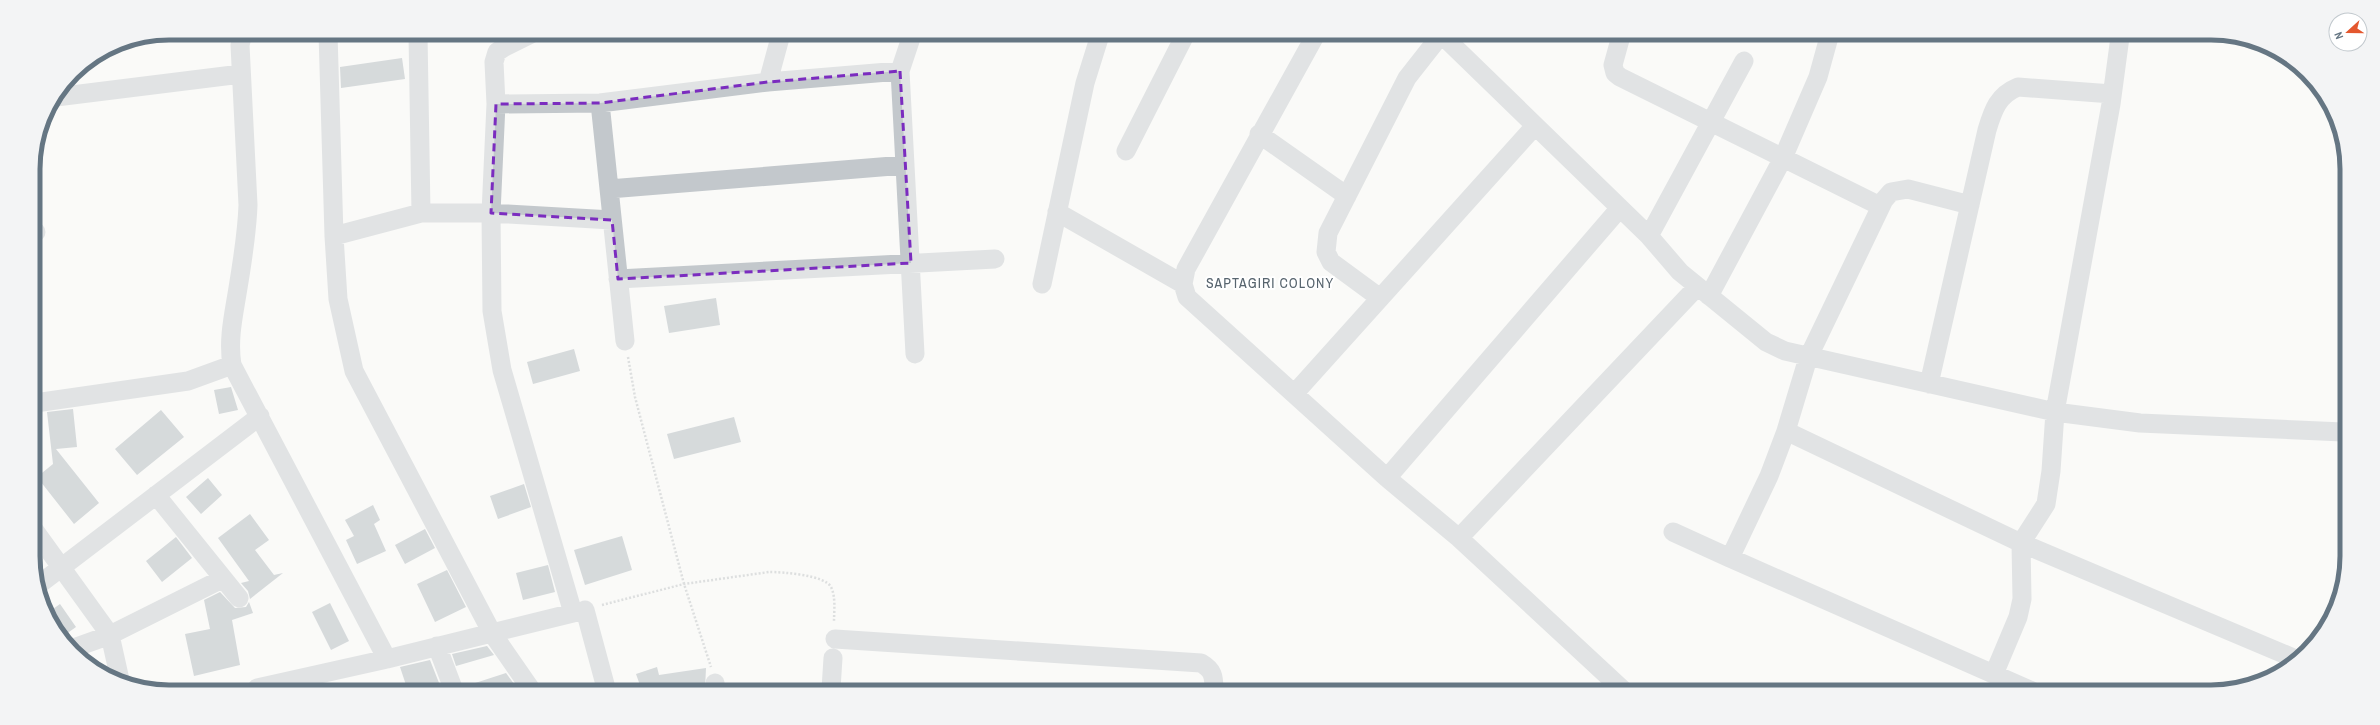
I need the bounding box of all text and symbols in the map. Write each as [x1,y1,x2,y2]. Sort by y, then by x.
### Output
north arrow [2328,12,2368,52]
text: N [2331,30,2346,41]
district label: SAPTAGIRI COLONY [1206,274,1334,292]

